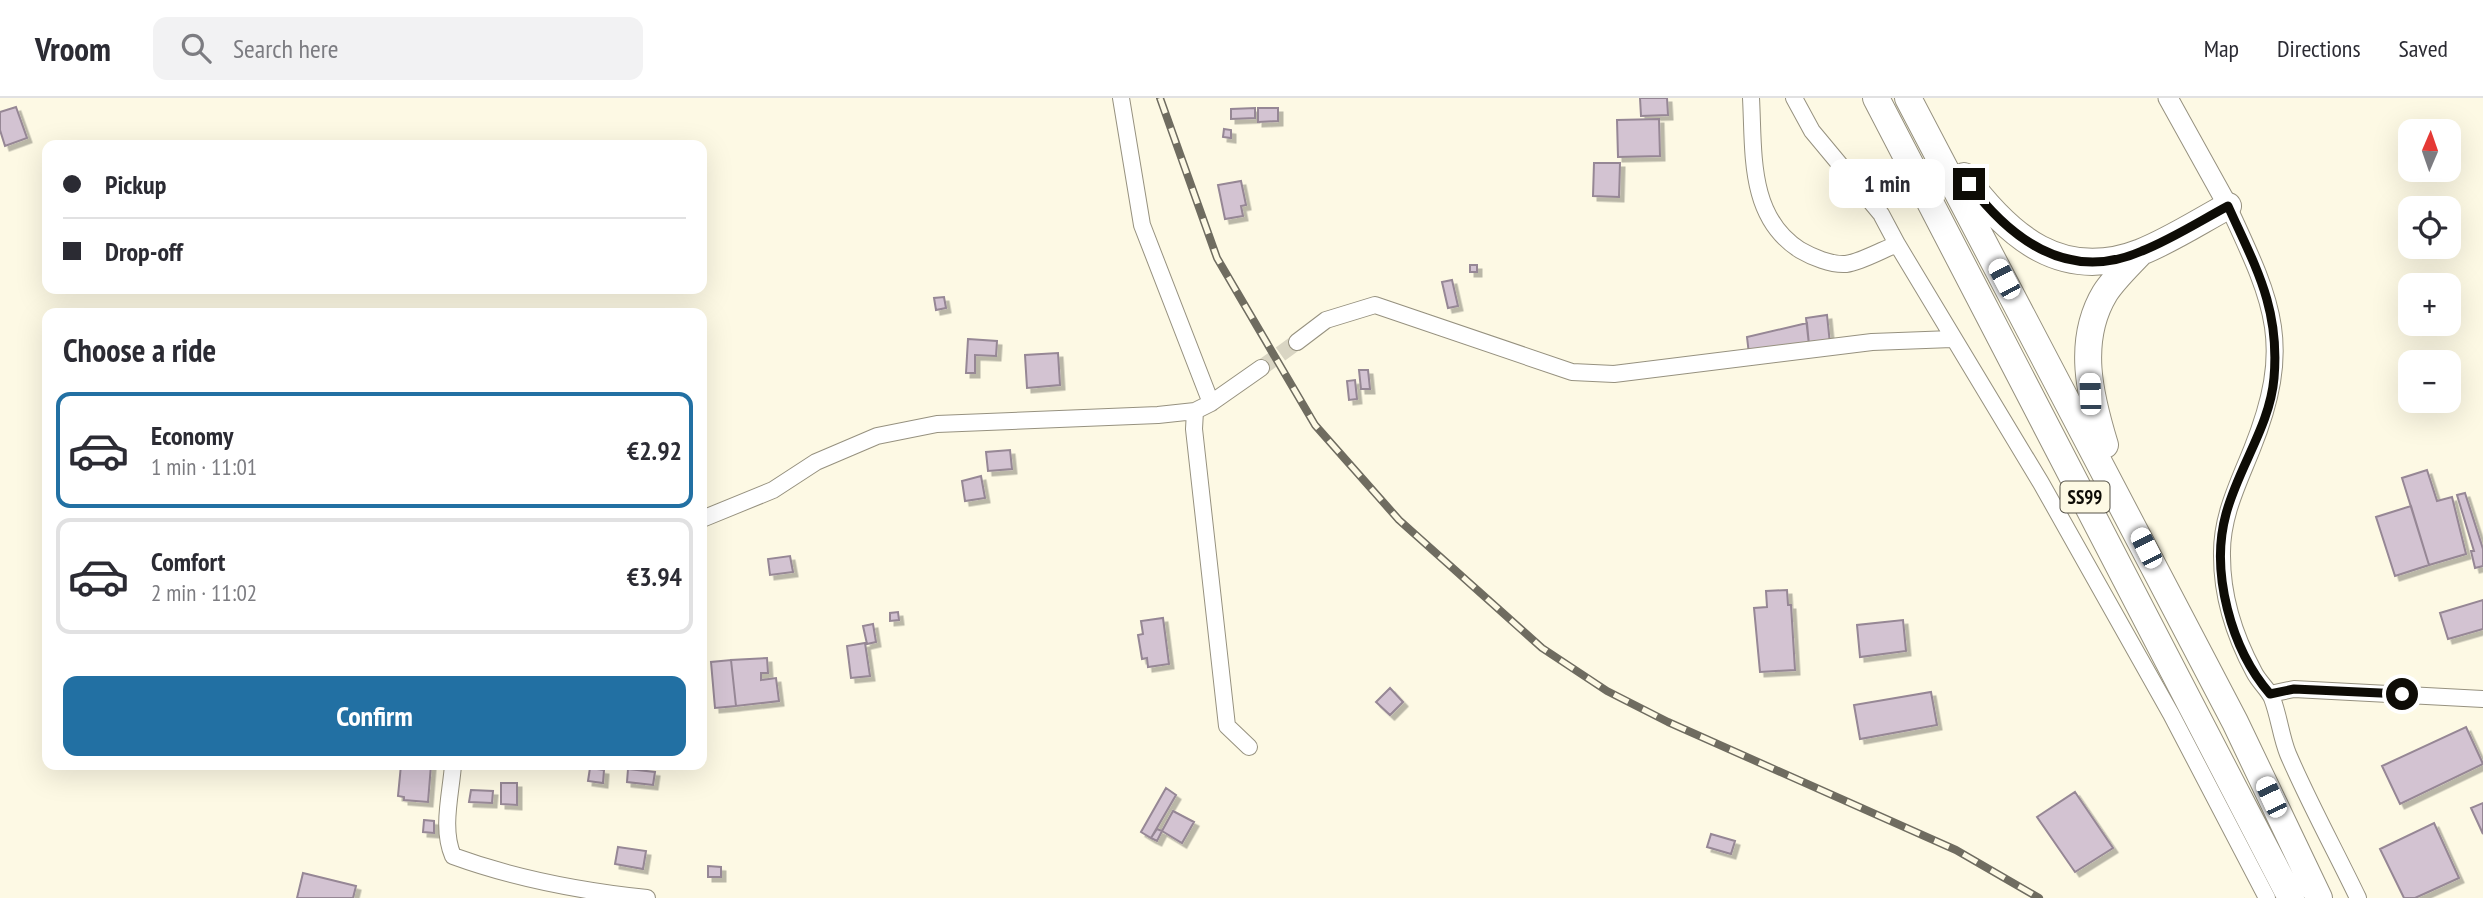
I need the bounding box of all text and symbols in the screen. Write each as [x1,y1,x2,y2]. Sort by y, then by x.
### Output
search box [153,17,643,80]
text: Vroom [35,27,111,70]
icon: search [177,29,215,67]
text: Search here [233,32,339,65]
text: Map [2204,33,2239,64]
text: Directions [2277,33,2361,64]
text: Saved [2399,33,2448,64]
north arrow [2398,119,2460,182]
map controls [2398,119,2461,413]
callout: 1 min [1829,160,1944,208]
text: Pickup [105,168,166,201]
route end [1953,168,1985,200]
text: 1 min [1864,169,1910,198]
button: locate [2398,196,2461,259]
text: Drop-off [105,235,183,268]
car [1985,256,2024,302]
button: + [2398,273,2461,336]
text: Choose a ride [63,329,216,371]
button: − [2398,350,2461,413]
car [2079,373,2102,415]
icon: car [67,419,130,482]
text: Economy [151,419,233,452]
text: €2.92 [627,434,682,467]
text: 1 min · 11:01 [151,452,257,481]
road number: SS99 [2060,482,2110,512]
car [2128,525,2165,571]
icon: car [67,545,130,608]
text: Comfort [151,545,225,578]
text: €3.94 [627,560,682,593]
text: 2 min · 11:02 [151,578,257,607]
button: Confirm [63,676,686,756]
route start [2386,678,2418,710]
car [2253,774,2290,820]

